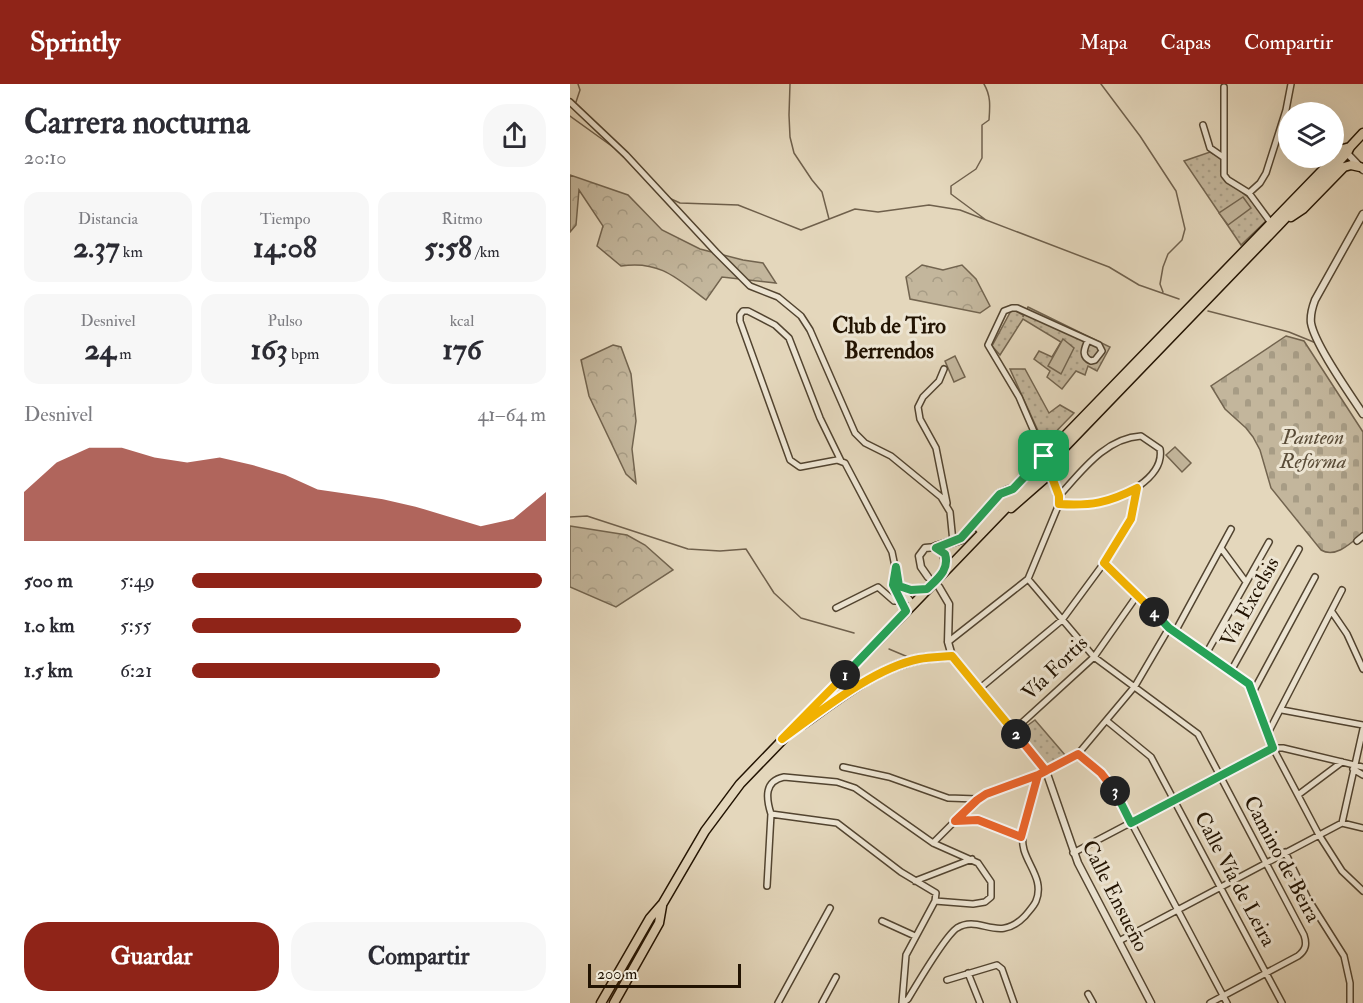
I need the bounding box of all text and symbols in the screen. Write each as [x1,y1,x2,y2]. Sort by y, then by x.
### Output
text: Sprintly [30,25,120,60]
text: Mapa [1080,29,1128,56]
text: Capas [1161,29,1211,56]
text: Compartir [1244,29,1333,56]
text: Carrera nocturna [24,102,249,143]
map controls [1278,102,1344,168]
button: layers [1278,102,1344,168]
button: share [483,104,546,167]
text: 20:10 [24,145,67,170]
text: Distancia [78,209,138,229]
text: Tiempo [260,209,310,229]
text: Ritmo [442,209,482,229]
text: 2.37 [73,229,119,266]
text: 14:08 [253,229,317,266]
text: 5:58 [424,229,472,266]
text: km [119,242,143,262]
text: /km [472,242,500,262]
text: Desnivel [80,311,136,331]
text: Pulso [268,311,302,331]
text: kcal [450,311,474,331]
district label: Club de Tiro Berrendos [832,312,946,365]
text: 24 [84,331,116,368]
text: 163 [251,331,288,368]
text: 176 [442,331,482,368]
text: m [116,344,132,364]
text: bpm [288,344,319,364]
text: Desnivel [24,402,93,427]
text: 41–64 m [477,402,546,427]
park label: Panteon Reforma [1279,424,1347,475]
pin [1018,430,1069,481]
icon: arrive [1027,439,1060,472]
street label: Vía Excelsis [1214,552,1286,652]
text: 500 m [24,568,73,593]
text: 5:49 [120,568,155,593]
pin: 4 [1139,597,1169,627]
text: 4 [1150,602,1158,622]
text: 1.0 km [24,613,75,638]
text: 5:55 [120,613,151,638]
street label: Vía Fortis [1016,630,1094,706]
text: 1.5 km [24,658,73,683]
text: 6:21 [120,658,152,683]
pin: 1 [830,660,860,690]
text: 1 [842,665,848,685]
pin: 2 [1001,719,1031,749]
text: 2 [1012,724,1020,744]
pin: 3 [1100,776,1130,806]
text: 3 [1112,781,1118,801]
street label: Camino de Beira [1237,791,1327,927]
street label: Calle Vía de Leira [1188,807,1282,952]
street label: Calle Ensueño [1075,836,1155,956]
button: Guardar [24,922,279,991]
button: Compartir [291,922,546,991]
scale bar [588,961,741,988]
text: 200 m [597,964,637,984]

